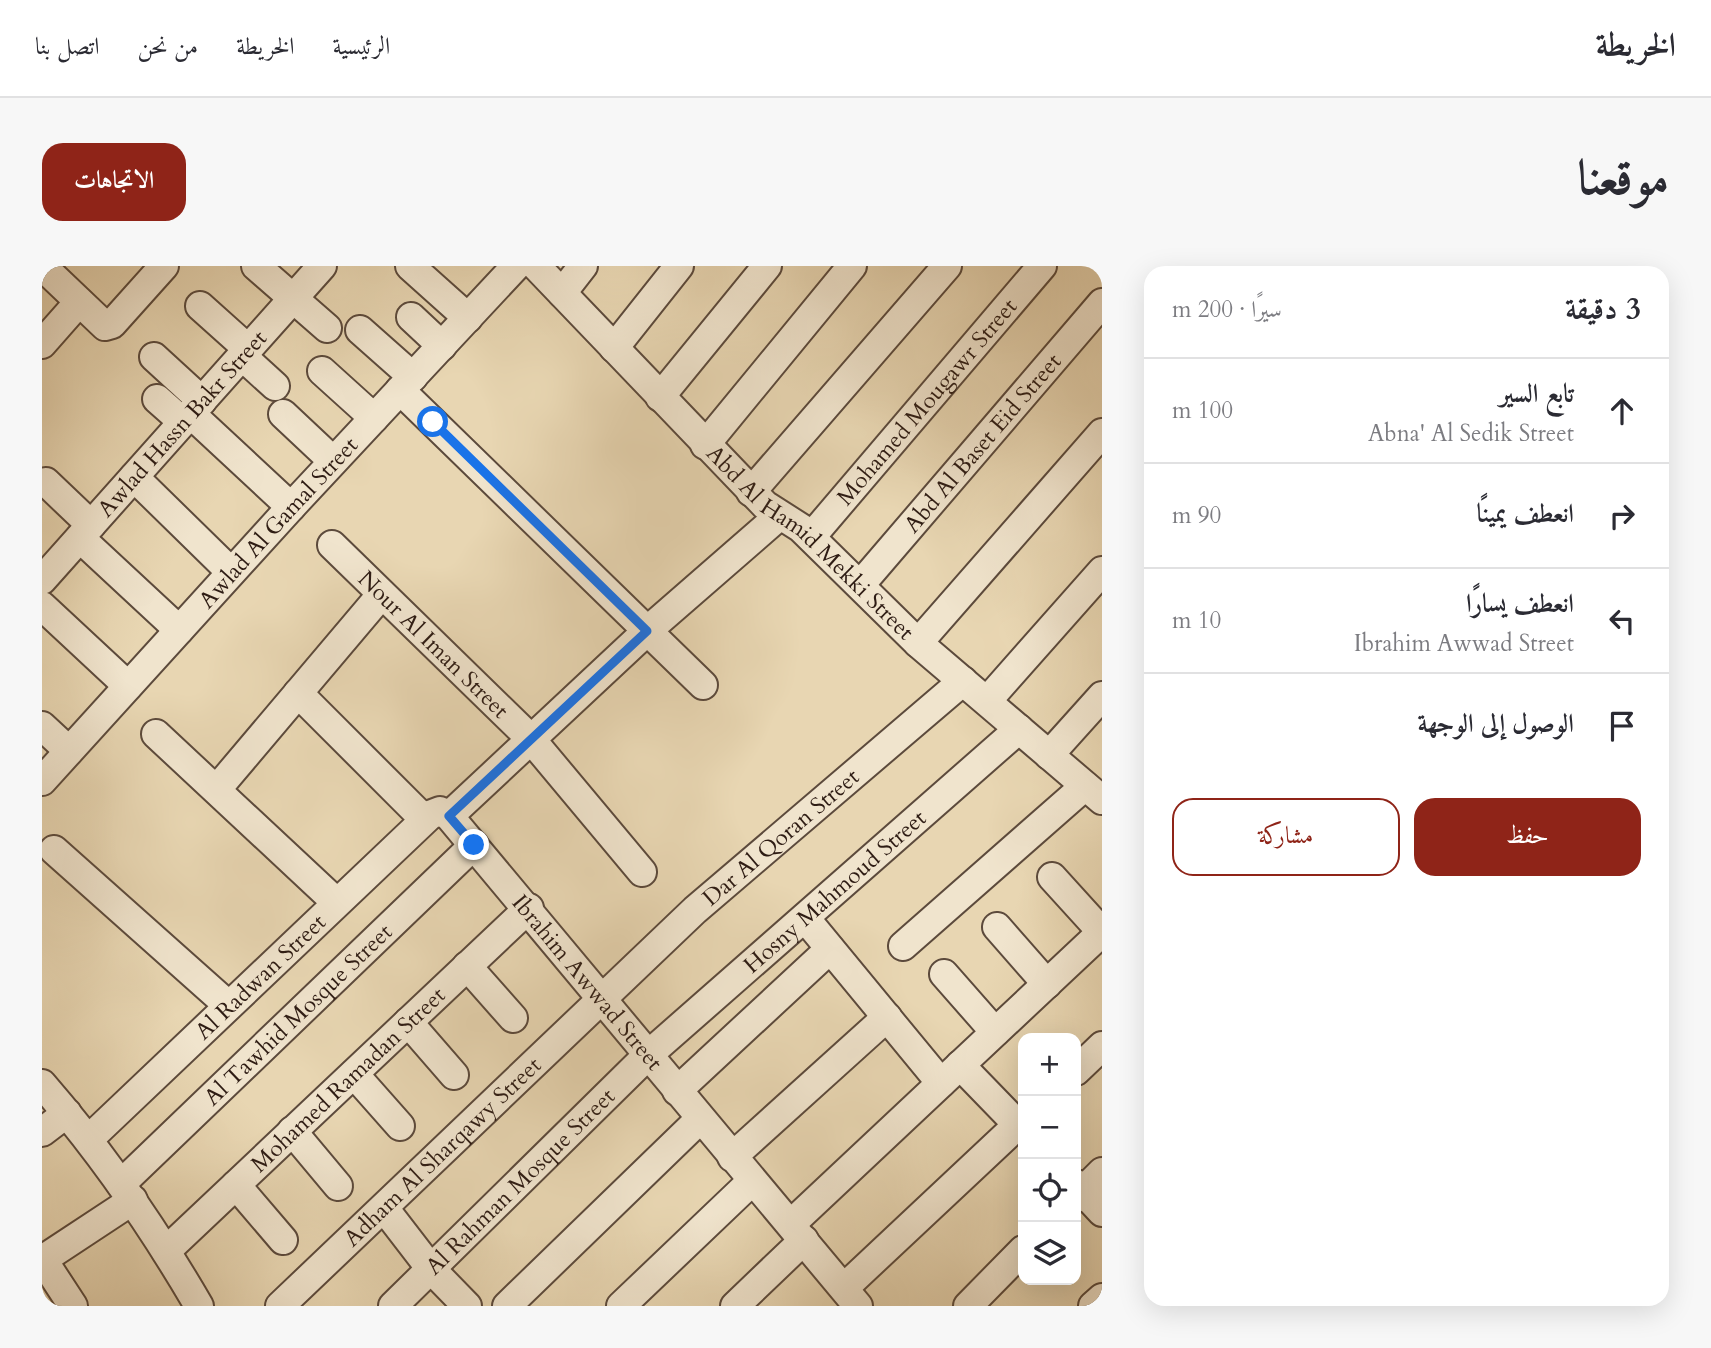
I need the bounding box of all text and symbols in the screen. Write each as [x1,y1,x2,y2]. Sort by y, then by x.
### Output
text: الخريطة [1596,23,1676,68]
text: اتصل بنا [35,30,99,63]
text: من نحن [137,30,198,63]
text: الخريطة [236,30,295,63]
text: الرئيسية [333,30,390,63]
button: الاتجاهات [42,143,186,221]
text: موقعنا [1577,145,1669,212]
text: 3 دقيقة [1565,289,1641,330]
street label: Mohamed Mougawr Street [829,291,1024,512]
text: سيرًا · 200 m [1172,294,1282,325]
street label: Awlad Hassn Bakr Street [90,323,273,523]
street label: Abd Al Baset Eid Street [896,346,1068,539]
text: تابع السير [1499,376,1574,411]
icon: ahead [1603,392,1641,430]
text: 100 m [1172,395,1233,426]
route start [417,406,448,437]
text: Abna' Al Sedik Street [1368,418,1574,449]
street label: Awlad Al Gamal Street [191,430,364,615]
street label: Abd Al Hamid Mekki Street [700,438,921,646]
text: انعطف يمينًا [1476,496,1574,531]
icon: right [1603,497,1641,535]
text: 90 m [1172,500,1221,531]
street label: Nour Al Iman Street [351,563,516,725]
text: انعطف يسارًا [1466,586,1574,621]
icon: left [1603,602,1641,640]
text: 10 m [1172,605,1221,636]
text: Ibrahim Awwad Street [1354,628,1574,659]
text: الوصول إلى الوجهة [1418,706,1574,741]
icon: arrive [1603,707,1641,745]
street label: Dar Al Qoran Street [696,761,865,913]
button: مشاركة [1172,798,1400,876]
button: حفظ [1414,798,1641,876]
street label: Hosny Mahmoud Street [737,803,932,980]
route end [458,829,489,860]
street label: Ibrahim Awwad Street [505,888,670,1077]
street label: Al Radwan Street [188,907,332,1046]
street label: Al Tawhid Mosque Street [197,917,399,1112]
street label: Mohamed Ramadan Street [244,980,452,1179]
map controls [1018,1033,1081,1285]
button: + [1018,1033,1081,1096]
street label: Adham Al Sharqawy Street [337,1050,548,1253]
street label: Al Rahman Mosque Street [418,1081,621,1281]
button: − [1018,1096,1081,1159]
button: locate [1018,1159,1081,1222]
button: layers [1018,1222,1081,1285]

